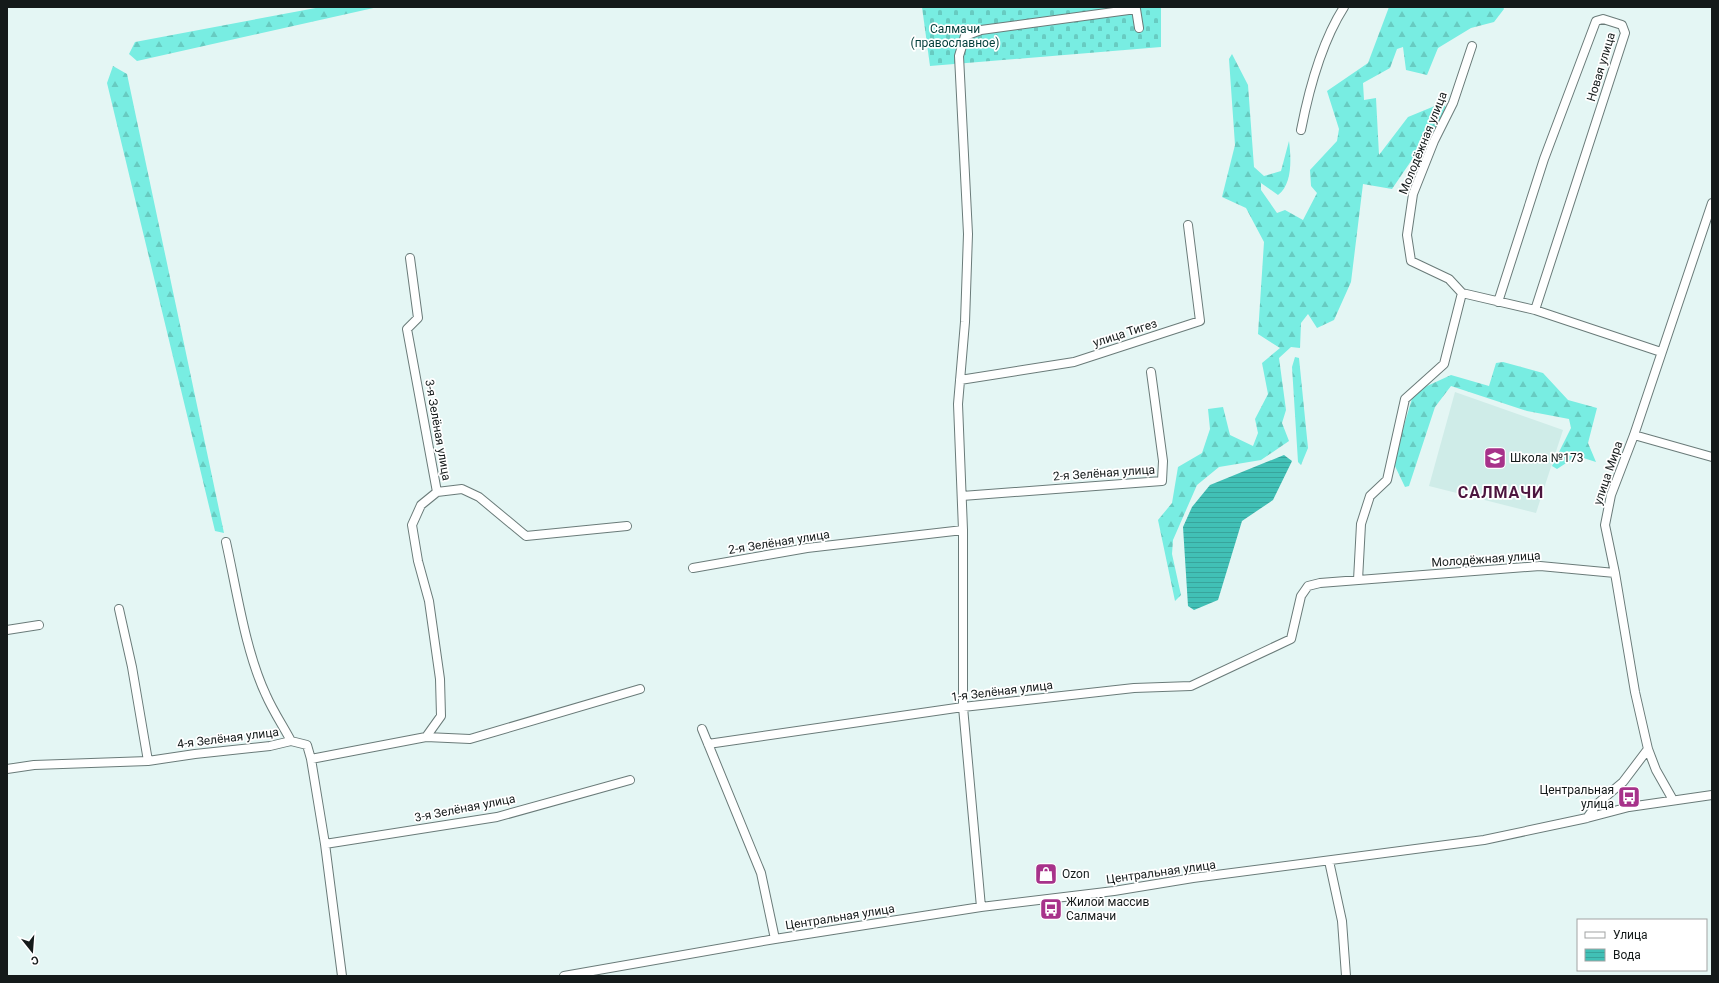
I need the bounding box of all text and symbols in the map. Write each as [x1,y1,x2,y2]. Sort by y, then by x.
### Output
park label: Салмачи (православное) [911,22,999,50]
street label: Новая улица [1584,31,1618,103]
street label: Молодёжная улица [1396,90,1450,196]
street label: улица Тигез [1091,316,1159,350]
street label: 3-я Зелёная улица [422,378,454,482]
street label: улица Мира [1591,439,1625,507]
school or university icon: Школа №173 [1482,445,1508,471]
place label: Школа №173 [1510,451,1583,465]
street label: 2-я Зелёная улица [1052,462,1156,484]
district label: САЛМАЧИ [1458,483,1544,502]
street label: 2-я Зелёная улица [727,527,831,557]
street label: Молодёжная улица [1431,548,1541,570]
street label: 1-я Зелёная улица [950,678,1054,704]
street label: 4-я Зелёная улица [176,725,280,751]
place label: Центральная улица [1539,783,1614,811]
bus stop icon: Центральная улица [1616,784,1642,810]
street label: 3-я Зелёная улица [413,791,517,825]
street label: Центральная улица [1105,857,1217,887]
shop icon: Ozon [1033,861,1059,887]
place label: Ozon [1062,867,1090,881]
place label: Жилой массив Салмачи [1066,895,1149,923]
bus stop icon: Жилой массив Салмачи [1038,896,1064,922]
street label: Центральная улица [784,901,896,933]
legend [1577,919,1707,971]
text: Улица [1613,928,1648,942]
north arrow [12,931,52,971]
text: Вода [1613,948,1641,962]
text: С [29,953,40,967]

